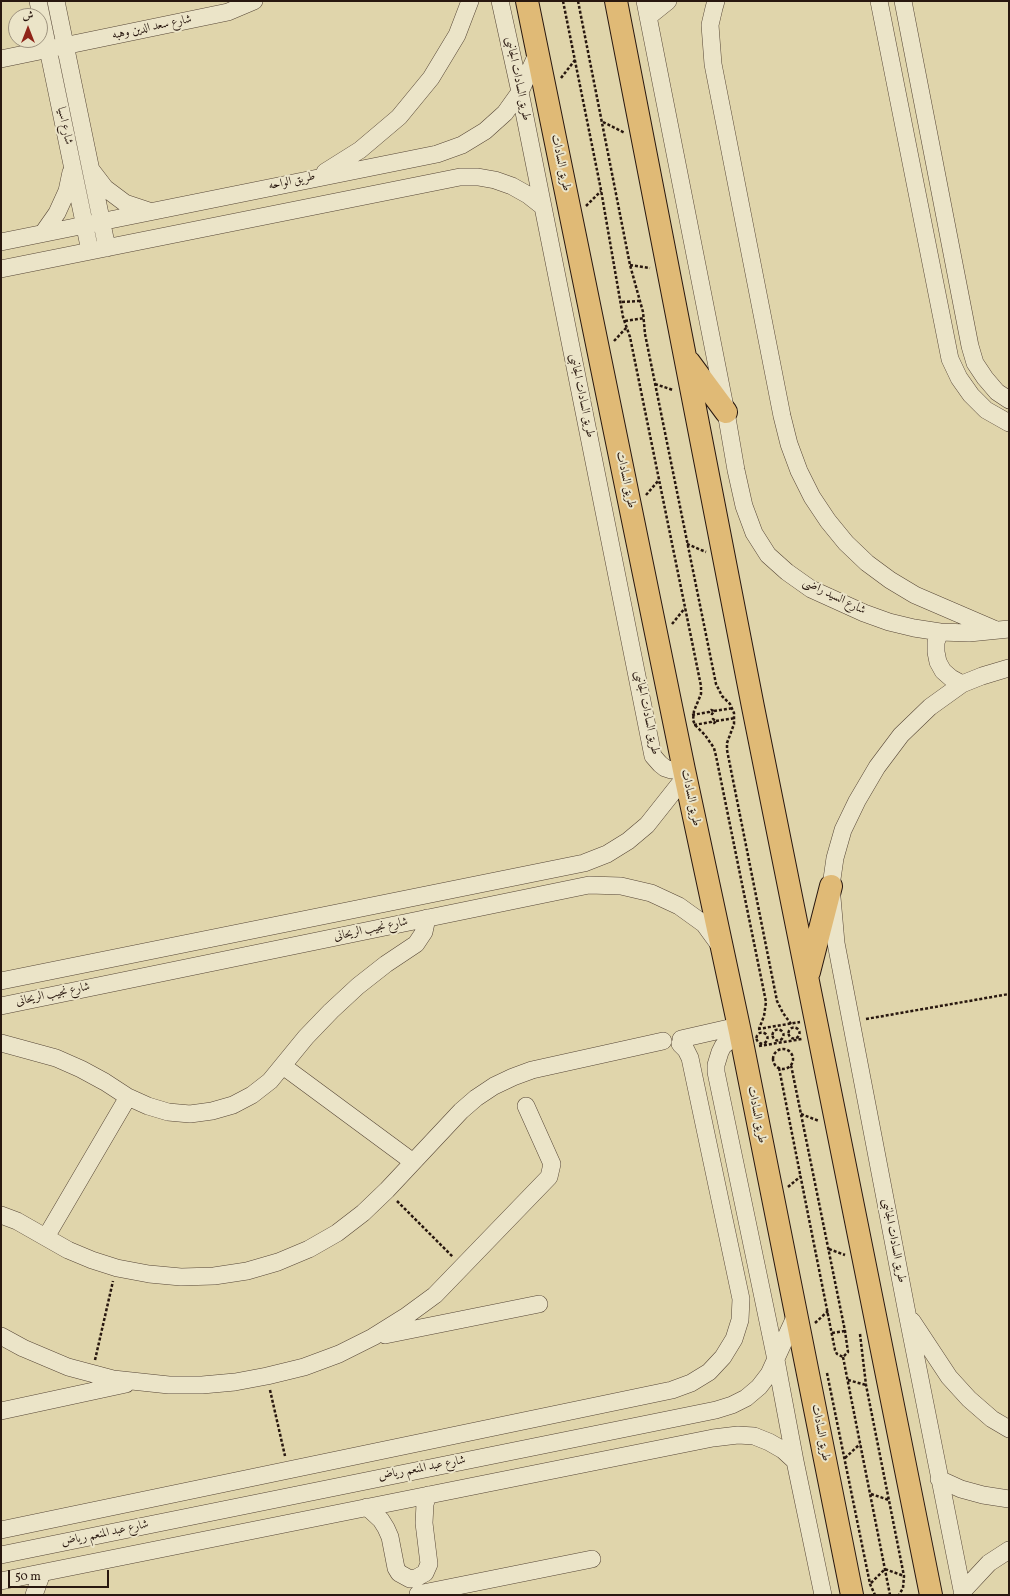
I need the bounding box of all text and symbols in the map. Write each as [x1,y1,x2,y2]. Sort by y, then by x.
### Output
north arrow [8,8,48,48]
text: ش [23,9,33,24]
street label: شارع سعد الدين وهبه [111,13,193,43]
street label: طريق السادات الجانبى [501,36,533,122]
street label: شارع اسيا [53,106,75,146]
street label: طريق السادات [547,133,573,193]
street label: طريق الواحه [267,170,317,194]
street label: طريق السادات الجانبى [565,353,597,439]
street label: طريق السادات [612,450,638,510]
street label: شارع السيد راضى [800,576,868,618]
street label: طريق السادات الجانبى [630,670,662,756]
street label: طريق السادات [677,768,703,828]
street label: شارع نجيب الريحانى [332,915,410,945]
street label: شارع نجيب الريحانى [14,980,92,1010]
street label: طريق السادات [743,1085,769,1145]
street label: طريق السادات الجانبى [878,1198,908,1284]
street label: طريق السادات [807,1403,833,1463]
street label: شارع عبد المنعم رياض [377,1453,467,1485]
street label: شارع عبد المنعم رياض [60,1518,150,1550]
scale bar [10,1562,111,1588]
text: 50 m [15,1569,41,1585]

